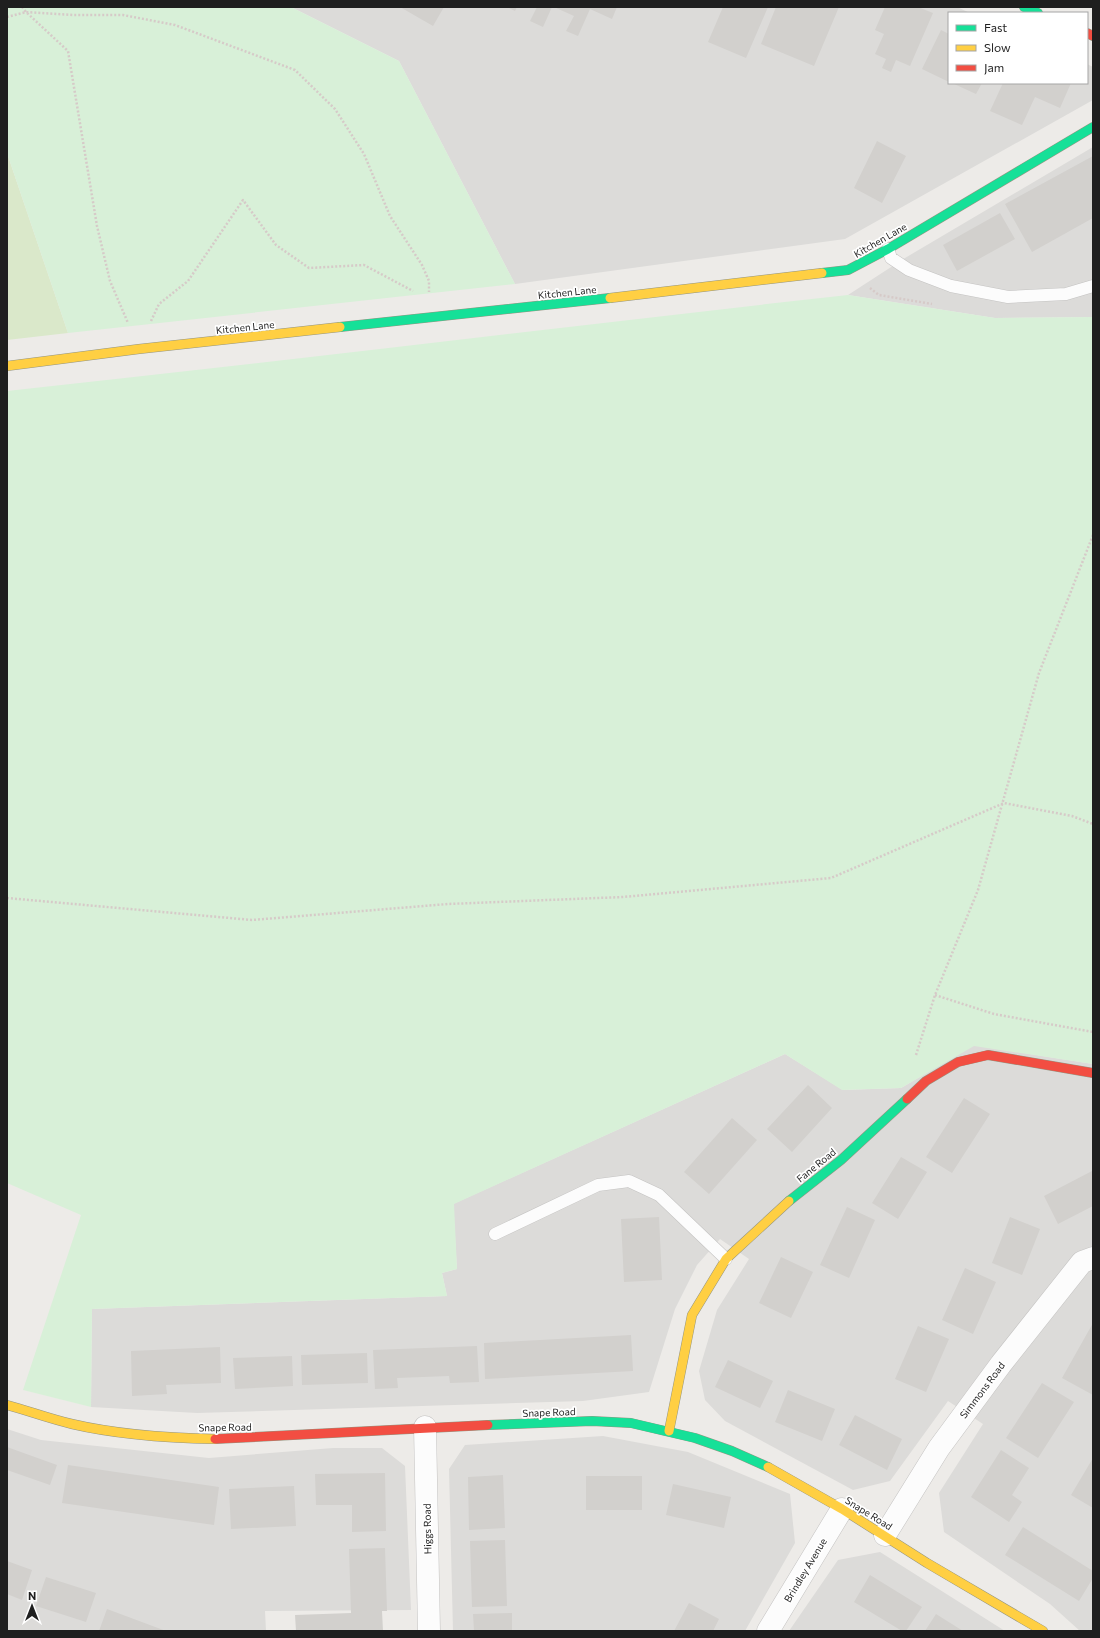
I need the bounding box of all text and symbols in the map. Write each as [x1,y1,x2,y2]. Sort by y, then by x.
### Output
legend [948,12,1088,84]
text: Fast [984,20,1007,34]
text: Slow [984,40,1011,54]
text: Jam [984,60,1004,75]
street label: Kitchen Lane [852,220,908,260]
street label: Kitchen Lane [537,283,597,301]
street label: Kitchen Lane [215,318,275,336]
street label: Fane Road [794,1145,838,1184]
street label: Simmons Road [957,1359,1007,1421]
street label: Snape Road [522,1405,576,1419]
street label: Snape Road [198,1421,252,1433]
street label: Snape Road [843,1494,895,1532]
street label: Higgs Road [421,1503,433,1554]
street label: Brindley Avenue [781,1536,829,1604]
north arrow [12,1586,52,1626]
text: N [28,1589,36,1602]

